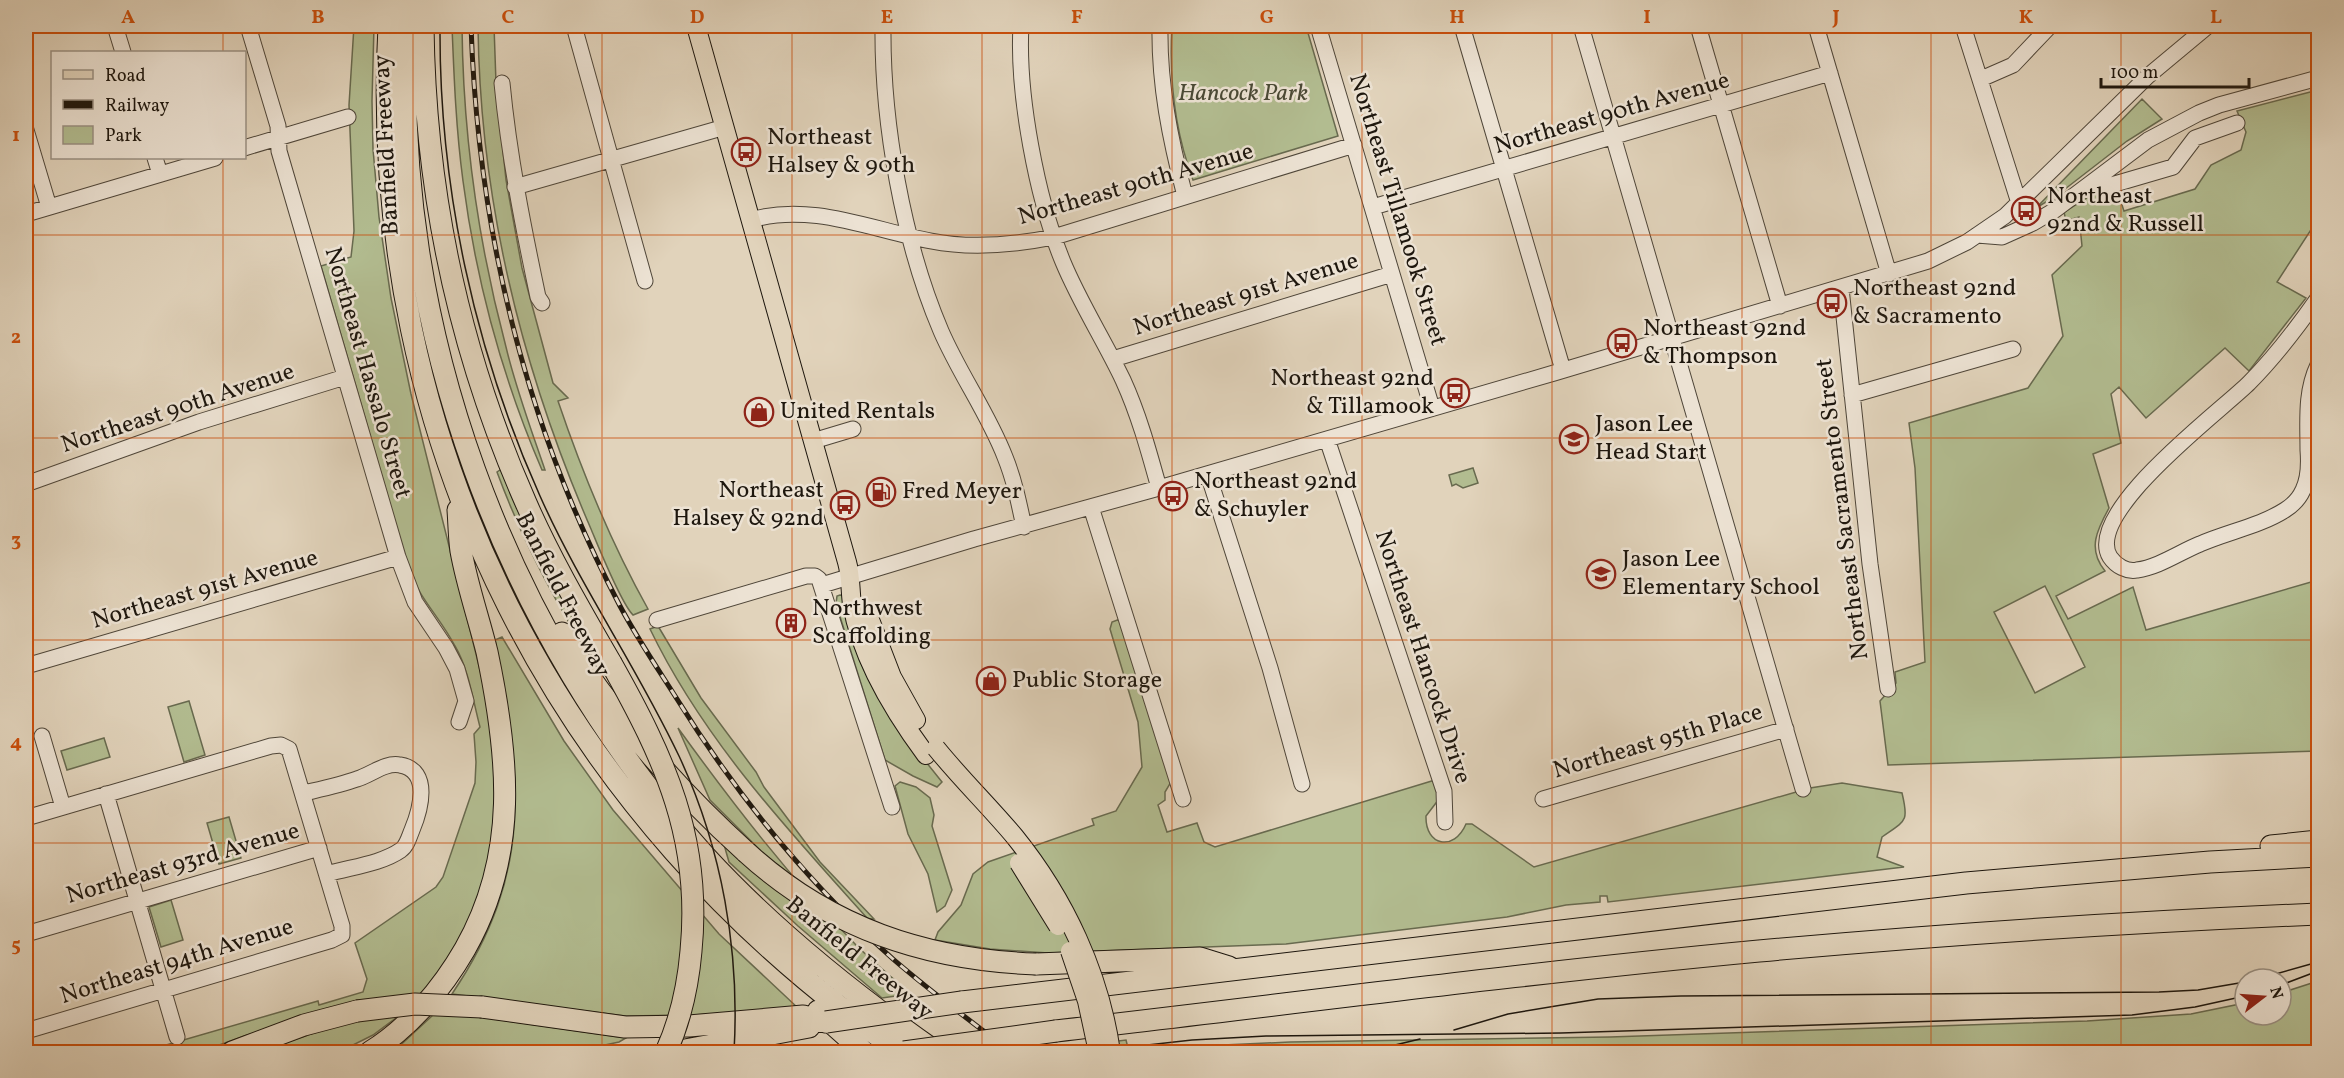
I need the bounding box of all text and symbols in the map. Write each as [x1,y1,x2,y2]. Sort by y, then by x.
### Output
text: A [121,4,135,32]
text: B [311,4,325,32]
text: C [502,4,515,32]
text: D [690,4,704,32]
text: E [881,4,893,32]
text: F [1071,4,1083,32]
text: G [1260,4,1274,32]
text: H [1449,4,1465,32]
text: I [1643,4,1651,32]
text: J [1831,4,1840,32]
text: K [2019,4,2034,32]
text: L [2210,4,2222,32]
legend [51,51,246,159]
scale bar [2101,51,2250,89]
street label: Banfield Freeway [365,54,409,236]
text: 100 m [2110,61,2159,86]
text: Road [105,64,146,89]
street label: Northeast 90th Avenue [1490,64,1734,164]
street label: Northeast Tillamook Street [1339,70,1455,350]
park label: Hancock Park [1178,77,1308,111]
text: Railway [105,94,169,119]
place label: Northeast Halsey & 90th [767,121,915,183]
text: 1 [12,122,20,150]
text: Park [105,124,142,149]
street label: Northeast 90th Avenue [1014,135,1258,235]
bus stop icon: Northeast Halsey & 90th [730,136,762,168]
place label: Northeast 92nd & Russell [2047,180,2204,242]
bus stop icon: Northeast 92nd & Russell [2010,195,2042,227]
street label: Northeast Hassalo Street [315,243,419,503]
street label: Northeast 91st Avenue [1129,245,1363,345]
place label: Northeast 92nd & Sacramento [1853,272,2016,334]
bus stop icon: Northeast 92nd & Sacramento [1816,287,1848,319]
place label: Northeast 92nd & Thompson [1643,312,1806,374]
text: 2 [11,324,21,352]
bus stop icon: Northeast 92nd & Thompson [1606,327,1638,359]
street label: Northeast 90th Avenue [57,355,299,463]
street label: Northeast Sacramento Street [1808,356,1878,662]
place label: Northeast 92nd & Tillamook [1271,362,1434,424]
bus stop icon: Northeast 92nd & Tillamook [1439,377,1471,409]
place label: United Rentals [780,395,935,429]
shop icon: United Rentals [743,396,775,428]
place label: Jason Lee Head Start [1595,408,1707,470]
school or university icon: Jason Lee Head Start [1558,423,1590,455]
place label: Northeast 92nd & Schuyler [1194,465,1357,527]
place label: Northeast Halsey & 92nd [673,474,824,536]
place label: Fred Meyer [902,475,1022,509]
fuel station icon: Fred Meyer [865,476,897,508]
bus stop icon: Northeast 92nd & Schuyler [1157,480,1189,512]
bus stop icon: Northeast Halsey & 92nd [829,489,861,521]
street label: Banfield Freeway [506,507,618,683]
street label: Northeast Hancock Drive [1365,526,1479,788]
text: 3 [11,527,21,555]
street label: Northeast 91st Avenue [88,541,322,639]
place label: Jason Lee Elementary School [1622,543,1820,605]
school or university icon: Jason Lee Elementary School [1585,558,1617,590]
place label: Northwest Scaffolding [812,592,931,654]
building icon: Northwest Scaffolding [775,607,807,639]
place label: Public Storage [1012,664,1162,698]
shop icon: Public Storage [975,665,1007,697]
street label: Northeast 95th Place [1549,696,1767,788]
text: 4 [10,729,22,757]
street label: Northeast 93rd Avenue [62,814,304,914]
street label: Banfield Freeway [778,889,940,1029]
street label: Northeast 94th Avenue [56,910,298,1014]
text: 5 [11,932,21,960]
north arrow [2233,967,2293,1027]
text: N [2263,984,2288,1002]

